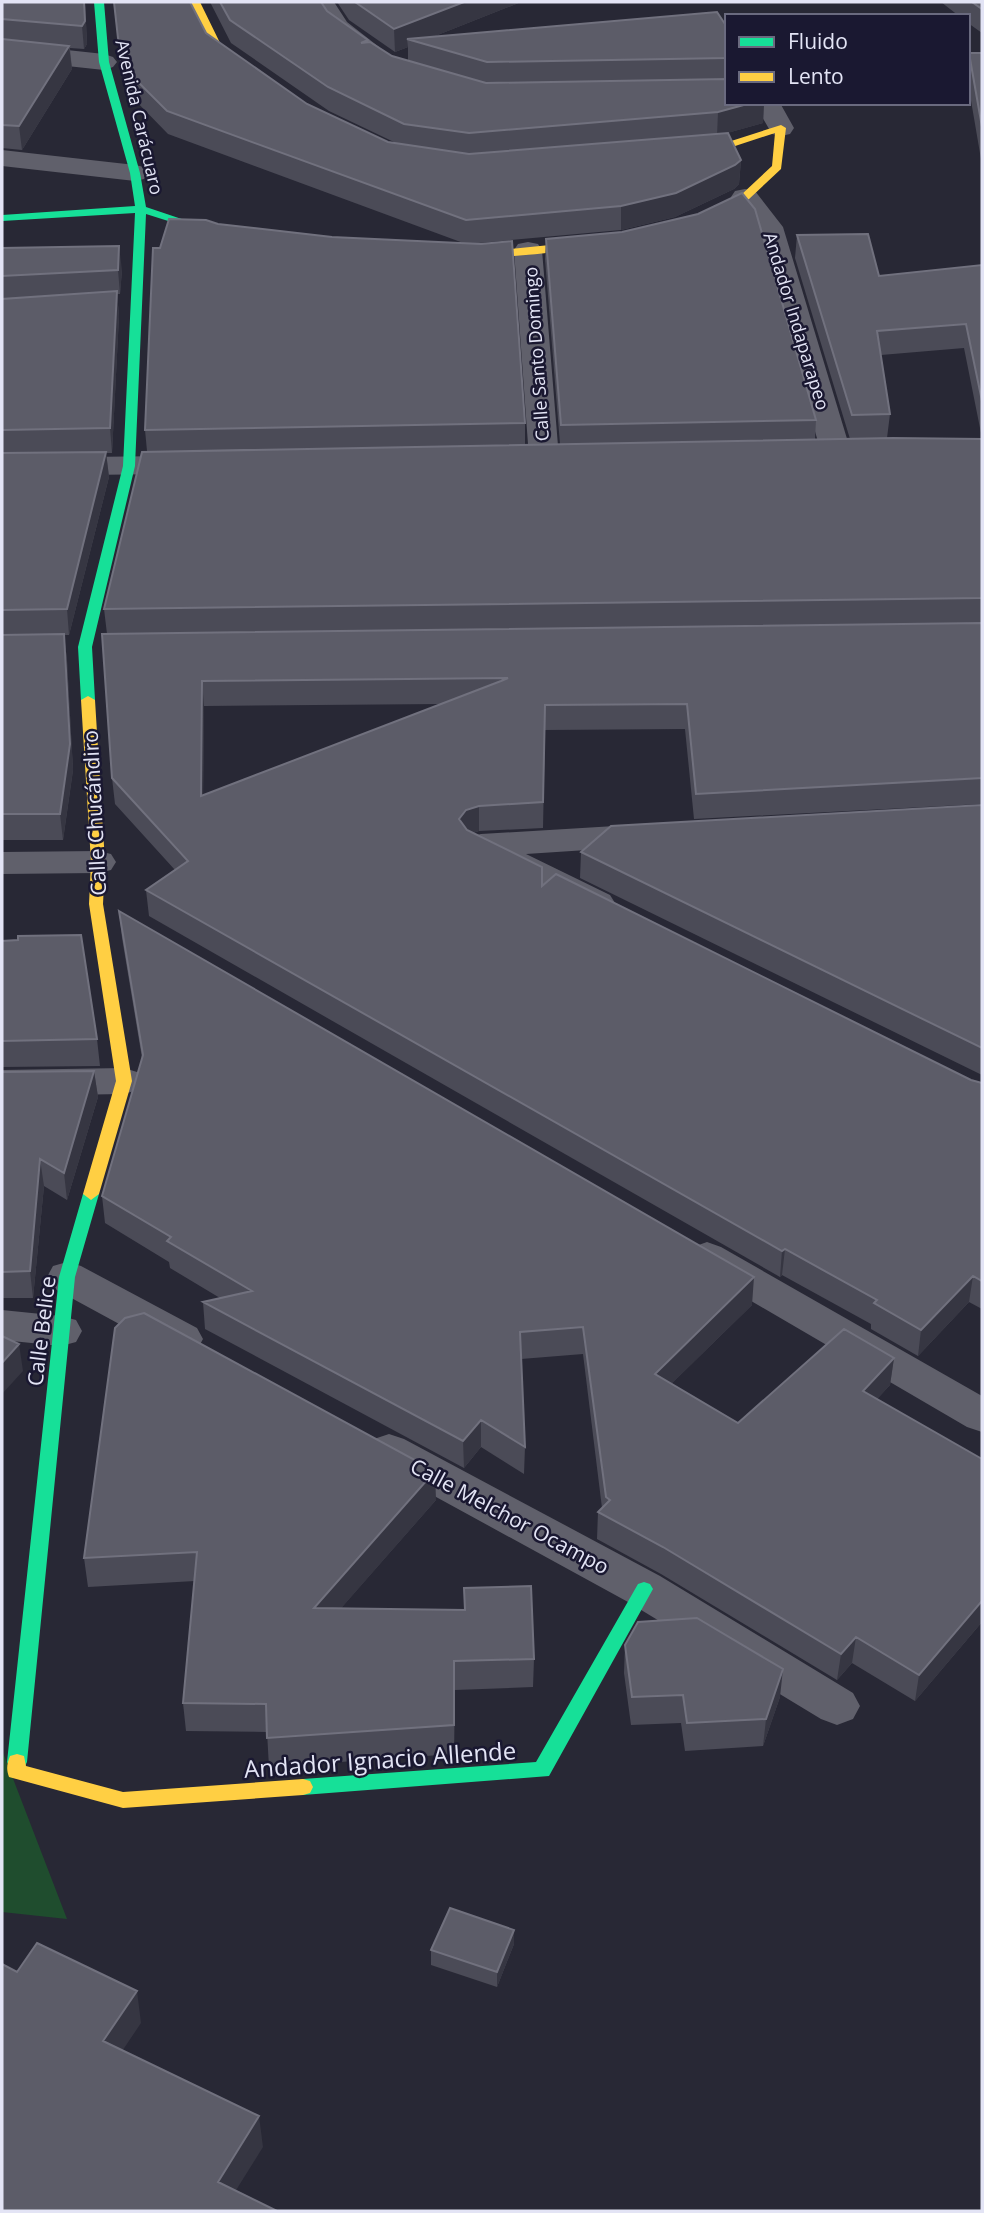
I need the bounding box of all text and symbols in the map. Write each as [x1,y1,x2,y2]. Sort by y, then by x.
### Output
legend [725,14,970,105]
text: Fluido [788,27,848,55]
street label: Avenida Carácuaro [111,37,169,197]
text: Lento [788,62,844,90]
street label: Andador Indaparapeo [759,229,835,413]
street label: Calle Santo Domingo [518,266,554,442]
street label: Calle Chucándiro [76,730,112,896]
street label: Calle Belice [20,1274,62,1388]
street label: Calle Melchor Ocampo [406,1452,614,1580]
street label: Andador Ignacio Allende [243,1733,517,1785]

